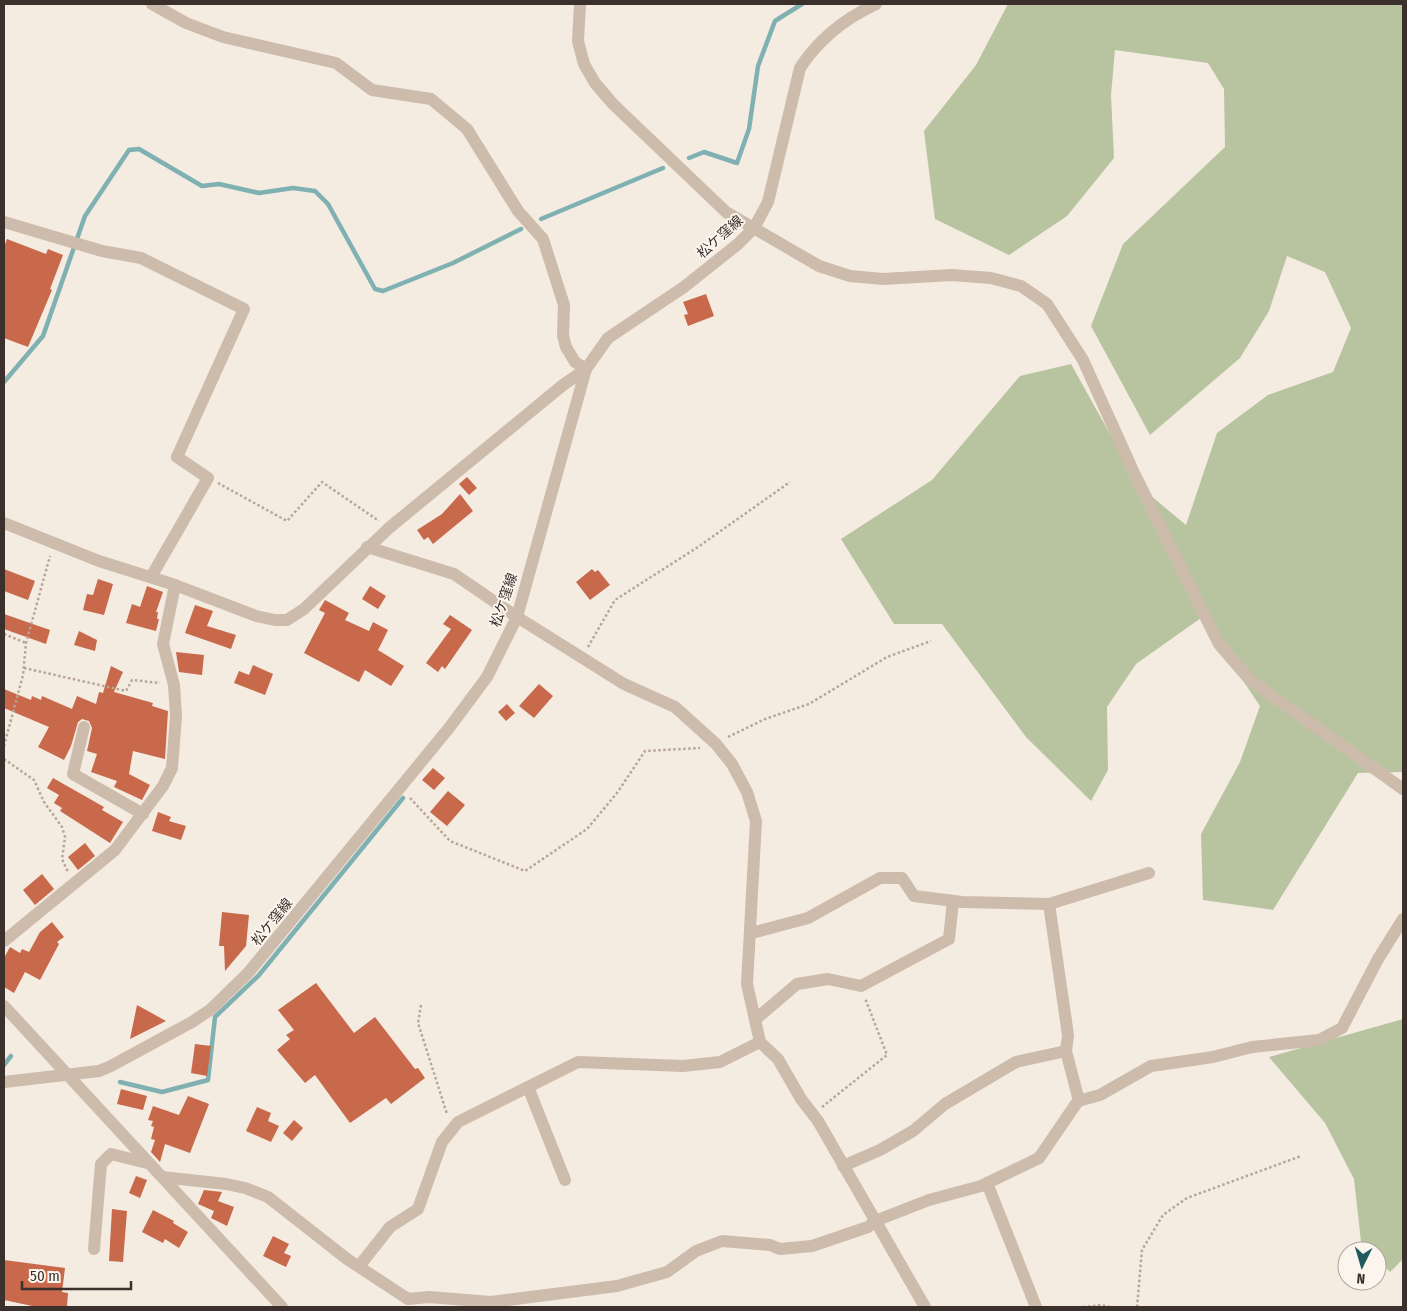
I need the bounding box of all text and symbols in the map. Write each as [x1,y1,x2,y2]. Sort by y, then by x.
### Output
street label: 松ケ窪線 [694,212,746,262]
street label: 松ケ窪線 [487,571,521,629]
street label: 松ケ窪線 [248,895,296,949]
north arrow [1337,1241,1387,1291]
scale bar [22,1258,131,1290]
text: 50 m [30,1267,60,1285]
text: N [1356,1270,1366,1287]

